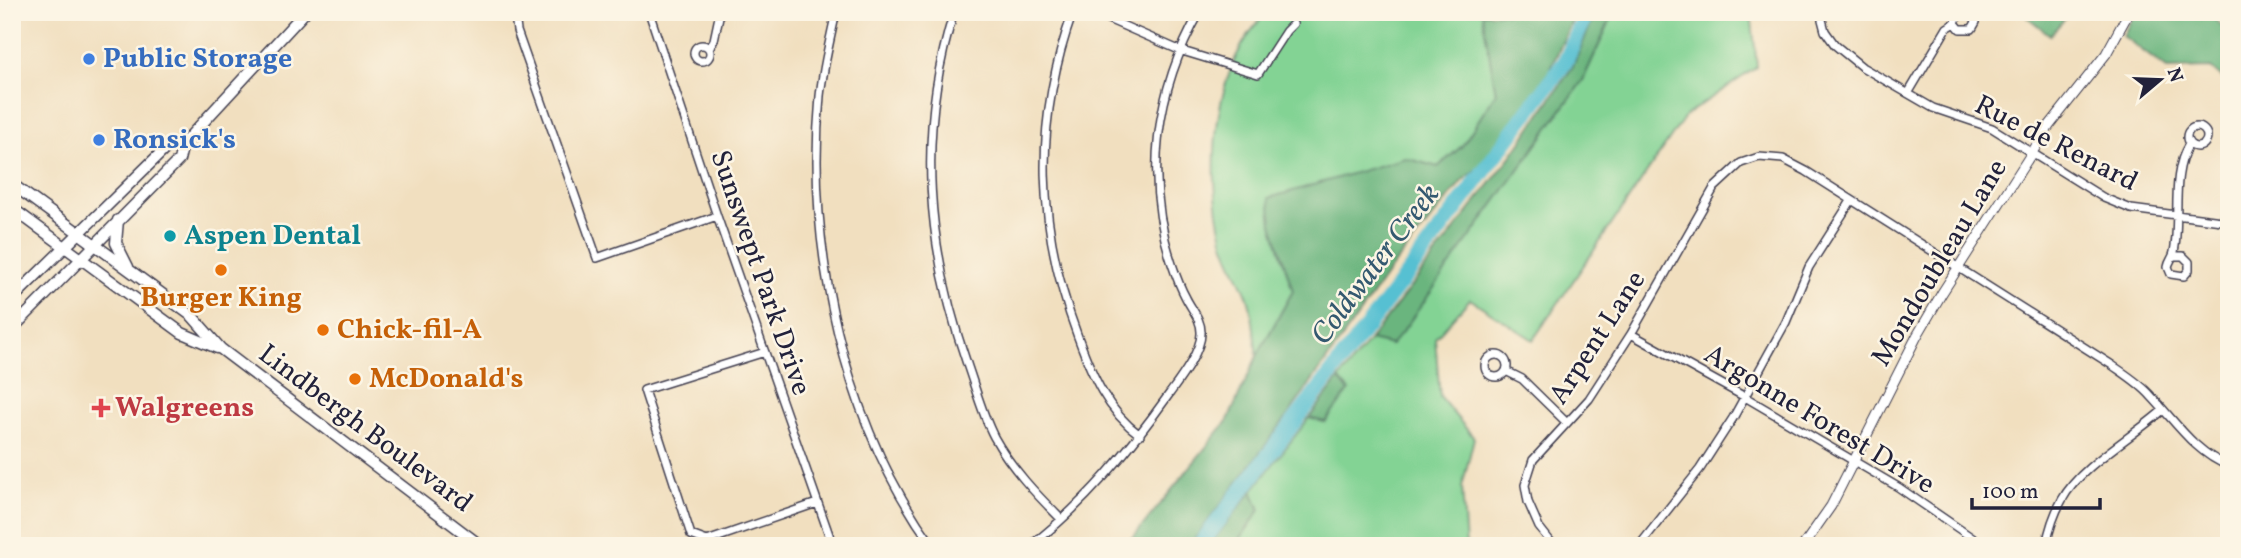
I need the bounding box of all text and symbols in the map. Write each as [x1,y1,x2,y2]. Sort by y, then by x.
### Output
place label: Public Storage [103,40,292,79]
north arrow [2126,46,2196,116]
marker: Public Storage [81,51,97,67]
text: N [2160,64,2189,86]
street label: Rue de Renard [1968,86,2144,202]
place label: Ronsick's [113,121,236,160]
marker: Ronsick's [91,132,107,148]
street label: Sunswept Park Drive [700,145,820,401]
street label: Mondoubleau Lane [1863,152,2017,374]
water label: Coldwater Creek [1302,176,1451,354]
place label: Aspen Dental [184,217,361,256]
marker: Aspen Dental [162,228,178,244]
marker: Burger King [213,262,229,278]
street label: Arpent Lane [1540,263,1656,413]
place label: Burger King [140,279,302,318]
place label: Chick-fil-A [337,311,482,350]
marker: Chick-fil-A [315,322,331,338]
street label: Lindbergh Boulevard [250,335,480,523]
street label: Argonne Forest Drive [1696,336,1942,504]
place label: McDonald's [369,360,524,399]
marker: McDonald's [347,371,363,387]
place label: Walgreens [115,389,254,428]
marker: Walgreens [93,400,109,416]
scale bar [1972,467,2099,511]
text: 100 m [1982,478,2039,507]

